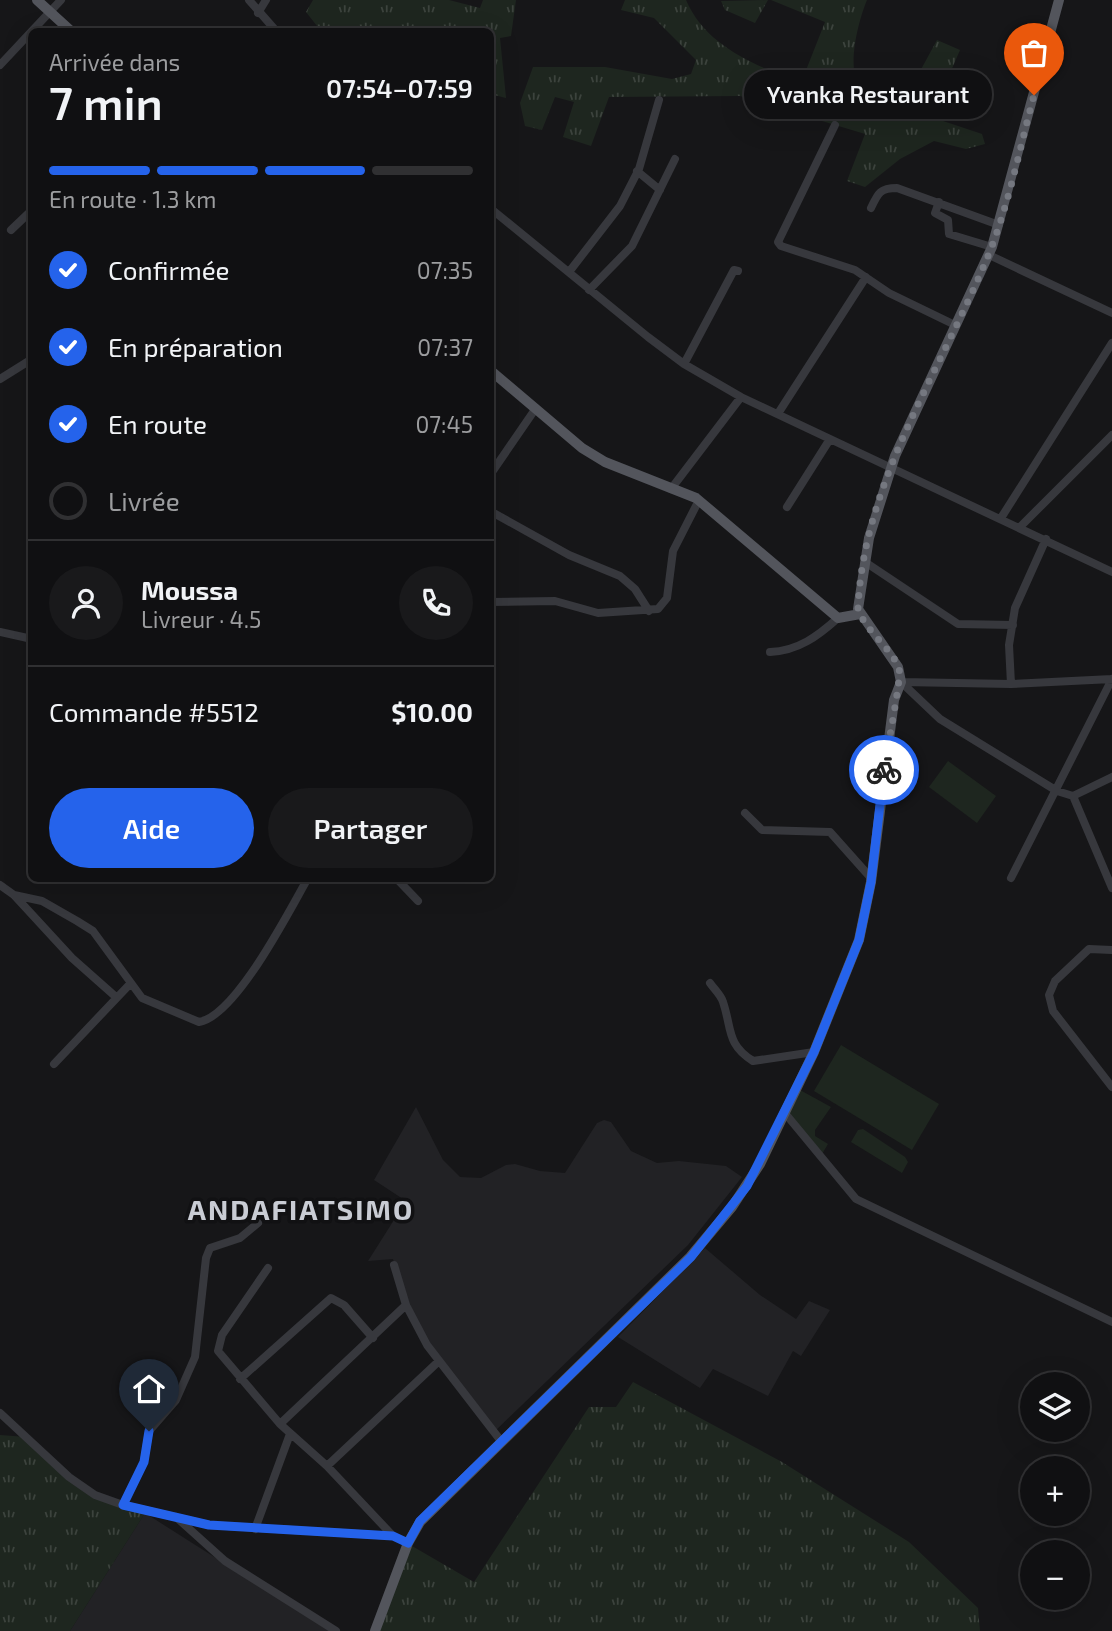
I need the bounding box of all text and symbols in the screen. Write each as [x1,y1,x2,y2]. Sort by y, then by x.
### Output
pin [1004,23,1064,95]
icon: bag [1015,34,1053,72]
text: Arrivée dans [49,48,180,76]
callout: Yvanka Restaurant [744,70,992,119]
text: 07:54–07:59 [326,72,473,103]
text: 7 min [49,74,163,129]
text: Yvanka Restaurant [767,80,969,108]
text: En route · 1.3 km [49,185,216,213]
icon: check [49,251,87,289]
text: Confirmée [108,254,230,285]
text: 07:35 [417,256,473,284]
icon: check [49,328,87,366]
text: En préparation [108,331,283,362]
text: 07:37 [417,333,473,361]
icon: check [49,405,87,443]
text: En route [108,408,207,439]
text: 07:45 [415,410,473,438]
text: Livrée [108,485,180,516]
button: person [49,566,123,640]
button: phone [399,566,473,640]
text: Moussa [141,574,238,605]
text: Livreur · 4.5 [141,605,261,633]
text: Commande #5512 [49,696,259,727]
text: $10.00 [391,696,473,727]
courier [849,735,919,805]
icon: bike [865,751,903,789]
button: Aide [49,788,254,868]
button: Partager [268,788,473,868]
district label: ANDAFIATSIMO [188,1192,414,1226]
pin [119,1359,179,1431]
icon: home [130,1370,168,1408]
map controls [1020,1372,1090,1610]
button: layers [1020,1372,1090,1442]
button: + [1020,1456,1090,1526]
button: − [1020,1540,1090,1610]

